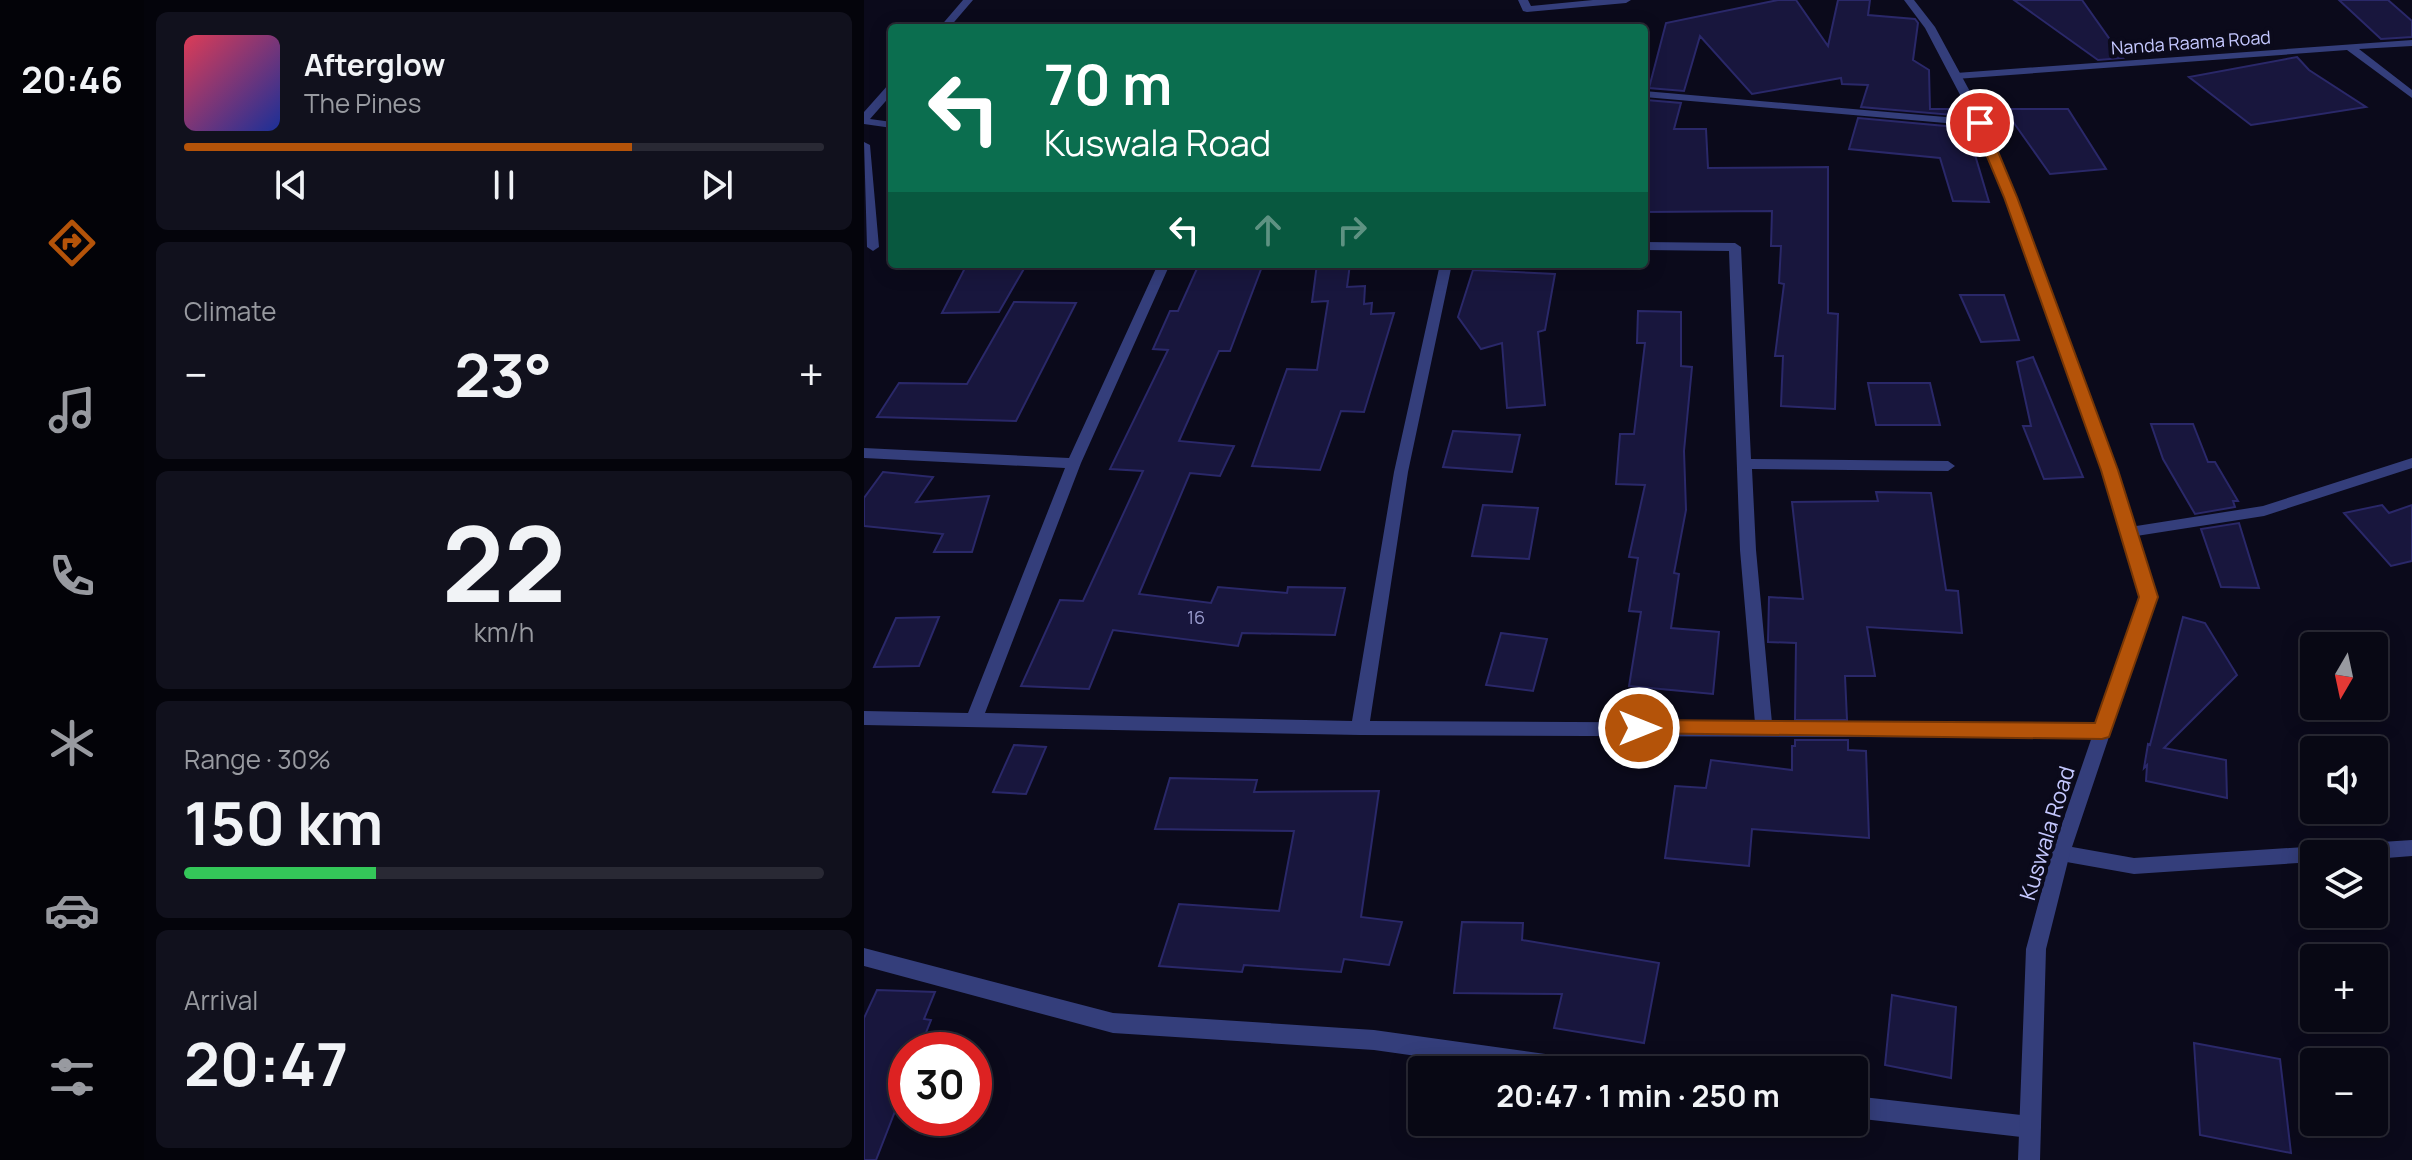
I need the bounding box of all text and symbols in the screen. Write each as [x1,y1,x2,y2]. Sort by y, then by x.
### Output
street label: Nanda Raama Road [2110,24,2272,60]
text: Afterglow [304,44,445,85]
text: 70 m [1044,45,1172,122]
text: 20:46 [21,55,123,104]
icon: left [912,56,1016,160]
text: The Pines [304,85,421,121]
pin [1946,89,2014,157]
icon: arrive [1958,101,2002,145]
text: Kuswala Road [1044,118,1271,167]
icon: previous [269,163,313,207]
icon: pause [482,163,526,207]
icon: next [695,163,739,207]
icon: left [1162,208,1206,252]
icon: ahead [1246,208,1290,252]
icon: right [1330,208,1374,252]
icon: directions [44,215,100,271]
text: Climate [184,293,276,329]
text: 23° [454,333,552,415]
text: − [184,344,208,404]
text: + [799,344,824,404]
icon: music [44,382,100,438]
text: 22 [442,491,566,633]
icon: phone [44,548,100,604]
house number: 16 [1187,605,1205,629]
text: km/h [474,614,534,650]
north arrow [2300,632,2388,720]
map controls [2300,632,2388,1136]
position arrow [1597,686,1681,770]
icon: climate [44,715,100,771]
button: sound [2300,736,2388,824]
text: Range · 30% [184,741,331,777]
street label: Kuswala Road [2012,762,2082,904]
text: 150 km [184,781,383,863]
button: layers [2300,840,2388,928]
icon: car [44,882,100,938]
button: + [2300,944,2388,1032]
text: Arrival [184,982,258,1018]
text: 20:47 [184,1022,348,1104]
speed limit sign: 30 [888,1032,992,1136]
button: − [2300,1048,2388,1136]
icon: filters [44,1049,100,1105]
text: 20:47 · 1 min · 250 m [1496,1075,1780,1116]

